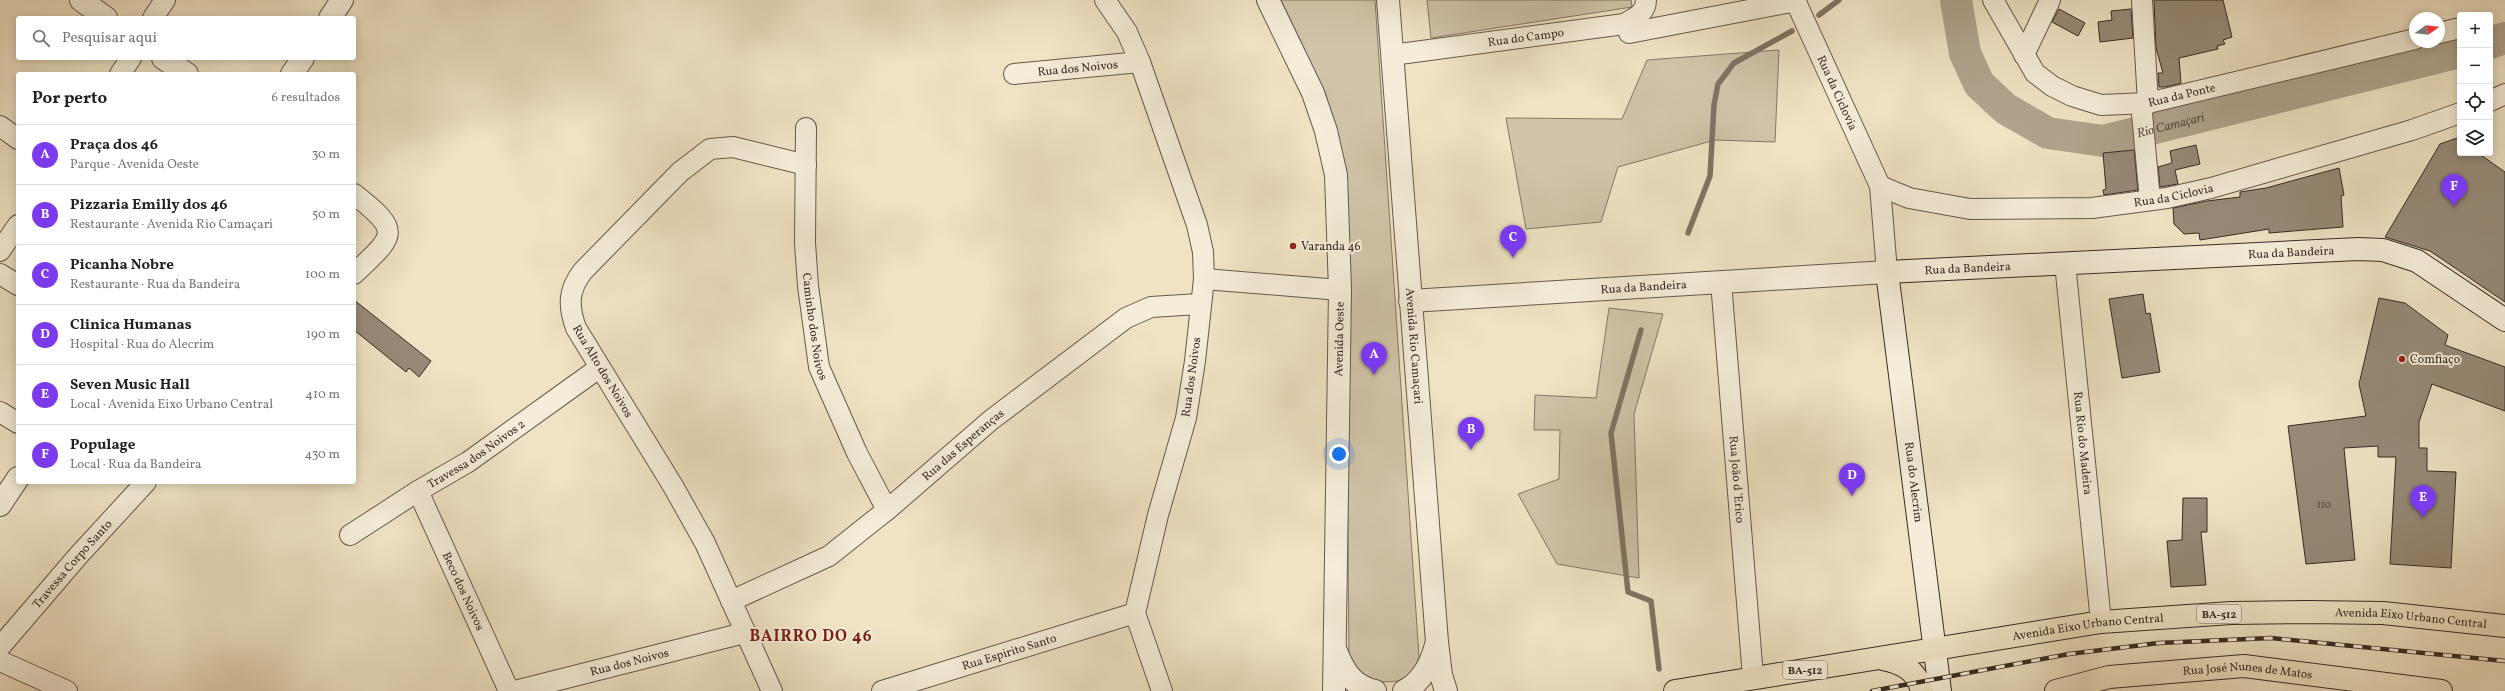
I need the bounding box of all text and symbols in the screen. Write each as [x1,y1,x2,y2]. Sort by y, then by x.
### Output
north arrow [2409,12,2445,48]
map controls [2457,12,2493,156]
button: + [2457,12,2493,48]
search box [16,16,356,60]
street label: Rua do Campo [1487,25,1565,51]
icon: search [30,27,52,49]
text: Pesquisar aqui [62,28,157,49]
button: − [2457,48,2493,84]
street label: Rua da Ciclovia [1812,53,1861,133]
street label: Rua dos Noivos [1037,57,1119,81]
street label: Rua da Ponte [2147,80,2217,112]
button: locate [2457,84,2493,120]
text: Por perto [32,87,107,110]
text: 6 resultados [272,89,340,107]
water label: Rio Camaçari [2135,109,2207,143]
button: layers [2457,120,2493,156]
text: Praça dos 46 [70,135,158,156]
text: A [40,146,50,164]
text: 30 m [312,146,340,164]
text: Parque · Avenida Oeste [70,156,199,174]
pin: F [2441,174,2467,207]
street label: Rua da Ciclovia [2133,181,2215,211]
text: Pizzaria Emilly dos 46 [70,195,227,216]
text: B [41,206,49,224]
text: 50 m [312,206,340,224]
text: Restaurante · Avenida Rio Camaçari [70,216,273,234]
pin: C [1500,225,1526,258]
place label: Varanda 46 [1301,239,1361,255]
marker: Varanda 46 [1288,241,1298,251]
street label: Rua da Bandeira [2248,243,2335,263]
text: Picanha Nobre [70,255,174,276]
street label: Rua da Bandeira [1924,259,2011,279]
text: C [41,266,49,284]
text: 100 m [305,266,340,284]
street label: Caminho dos Noivos [798,272,831,383]
text: Restaurante · Rua da Bandeira [70,276,240,294]
street label: Rua da Bandeira [1600,277,1687,298]
street label: Avenida Rio Camaçari [1401,287,1426,405]
street label: Avenida Oeste [1331,301,1349,377]
text: Clinica Humanas [70,315,192,336]
street label: Rua Alto dos Noivos [568,322,636,421]
text: D [40,326,50,344]
text: 190 m [306,326,340,344]
text: Hospital · Rua do Alecrim [70,336,214,354]
street label: Rua dos Noivos [1178,336,1206,418]
pin: A [1361,342,1387,375]
place label: Comfiaço [2410,352,2460,368]
marker: Comfiaço [2397,354,2407,364]
text: Seven Music Hall [70,375,190,396]
text: E [41,386,49,404]
text: 410 m [305,386,340,404]
street label: Rua Rio do Madeira [2069,391,2095,496]
text: Local · Avenida Eixo Urbano Central [70,396,273,414]
street label: Rua das Esperanças [919,406,1008,485]
street label: Travessa dos Noivos 2 [425,417,529,493]
pin: B [1458,417,1484,450]
text: Populage [70,435,136,456]
street label: Rua João d 'Erico [1724,435,1748,524]
street label: Rua do Alecrim [1900,441,1926,524]
your location [1329,444,1349,464]
text: F [41,446,49,464]
text: 430 m [304,446,340,464]
text: Local · Rua da Bandeira [70,456,201,474]
pin: D [1839,463,1865,496]
pin: E [2410,485,2436,518]
house number: 110 [2317,498,2331,512]
street label: Travessa Corpo Santo [29,517,116,612]
street label: Beco dos Noivos [438,550,487,633]
road number: BA-512 [2197,605,2241,623]
street label: Avenida Eixo Urbano Central [2335,605,2488,633]
street label: Avenida Eixo Urbano Central [2011,611,2165,645]
district label: BAIRRO DO 46 [750,626,872,648]
street label: Rua Espirito Santo [960,631,1059,675]
street label: Rua dos Noivos [589,645,671,681]
street label: Rua José Nunes de Matos [2182,659,2313,684]
road number: BA-512 [1783,661,1827,679]

